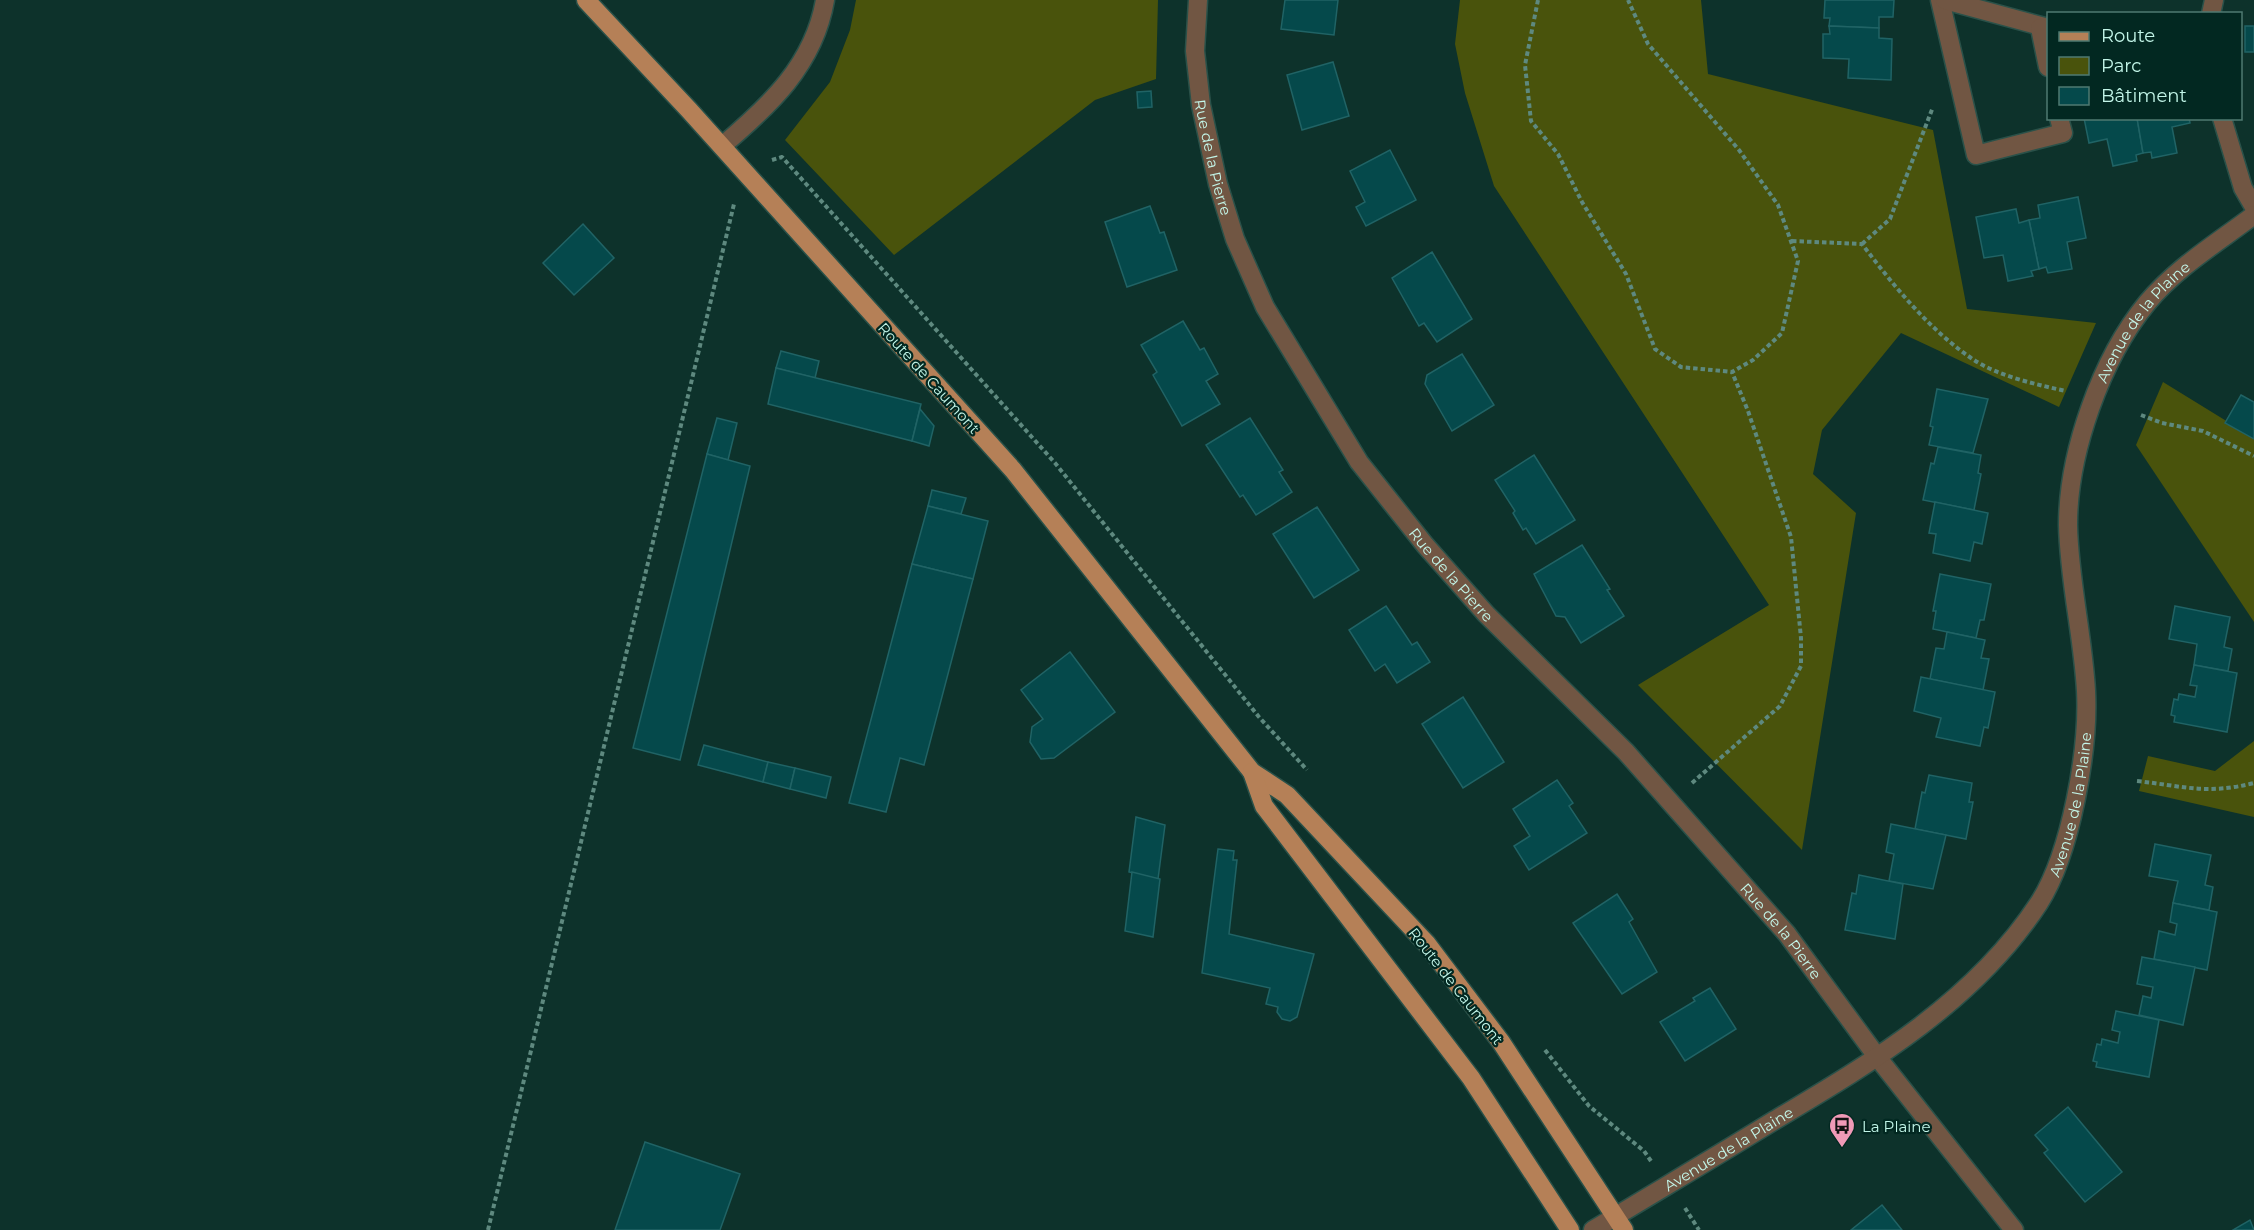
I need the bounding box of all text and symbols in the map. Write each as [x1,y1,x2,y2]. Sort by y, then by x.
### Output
legend [2047,12,2242,120]
text: Route [2101,25,2155,47]
text: Parc [2101,55,2141,77]
text: Bâtiment [2101,85,2187,107]
street label: Rue de la Pierre [1191,98,1237,217]
street label: Avenue de la Plaine [2092,257,2193,385]
street label: Route de Caumont [874,318,984,438]
street label: Rue de la Pierre [1405,524,1498,626]
street label: Avenue de la Plaine [2044,731,2095,879]
street label: Rue de la Pierre [1737,879,1826,983]
street label: Route de Caumont [1404,924,1508,1048]
street label: Avenue de la Plaine [1660,1102,1796,1195]
bus stop icon: La Plaine [1827,1111,1857,1149]
place label: La Plaine [1862,1117,1931,1136]

